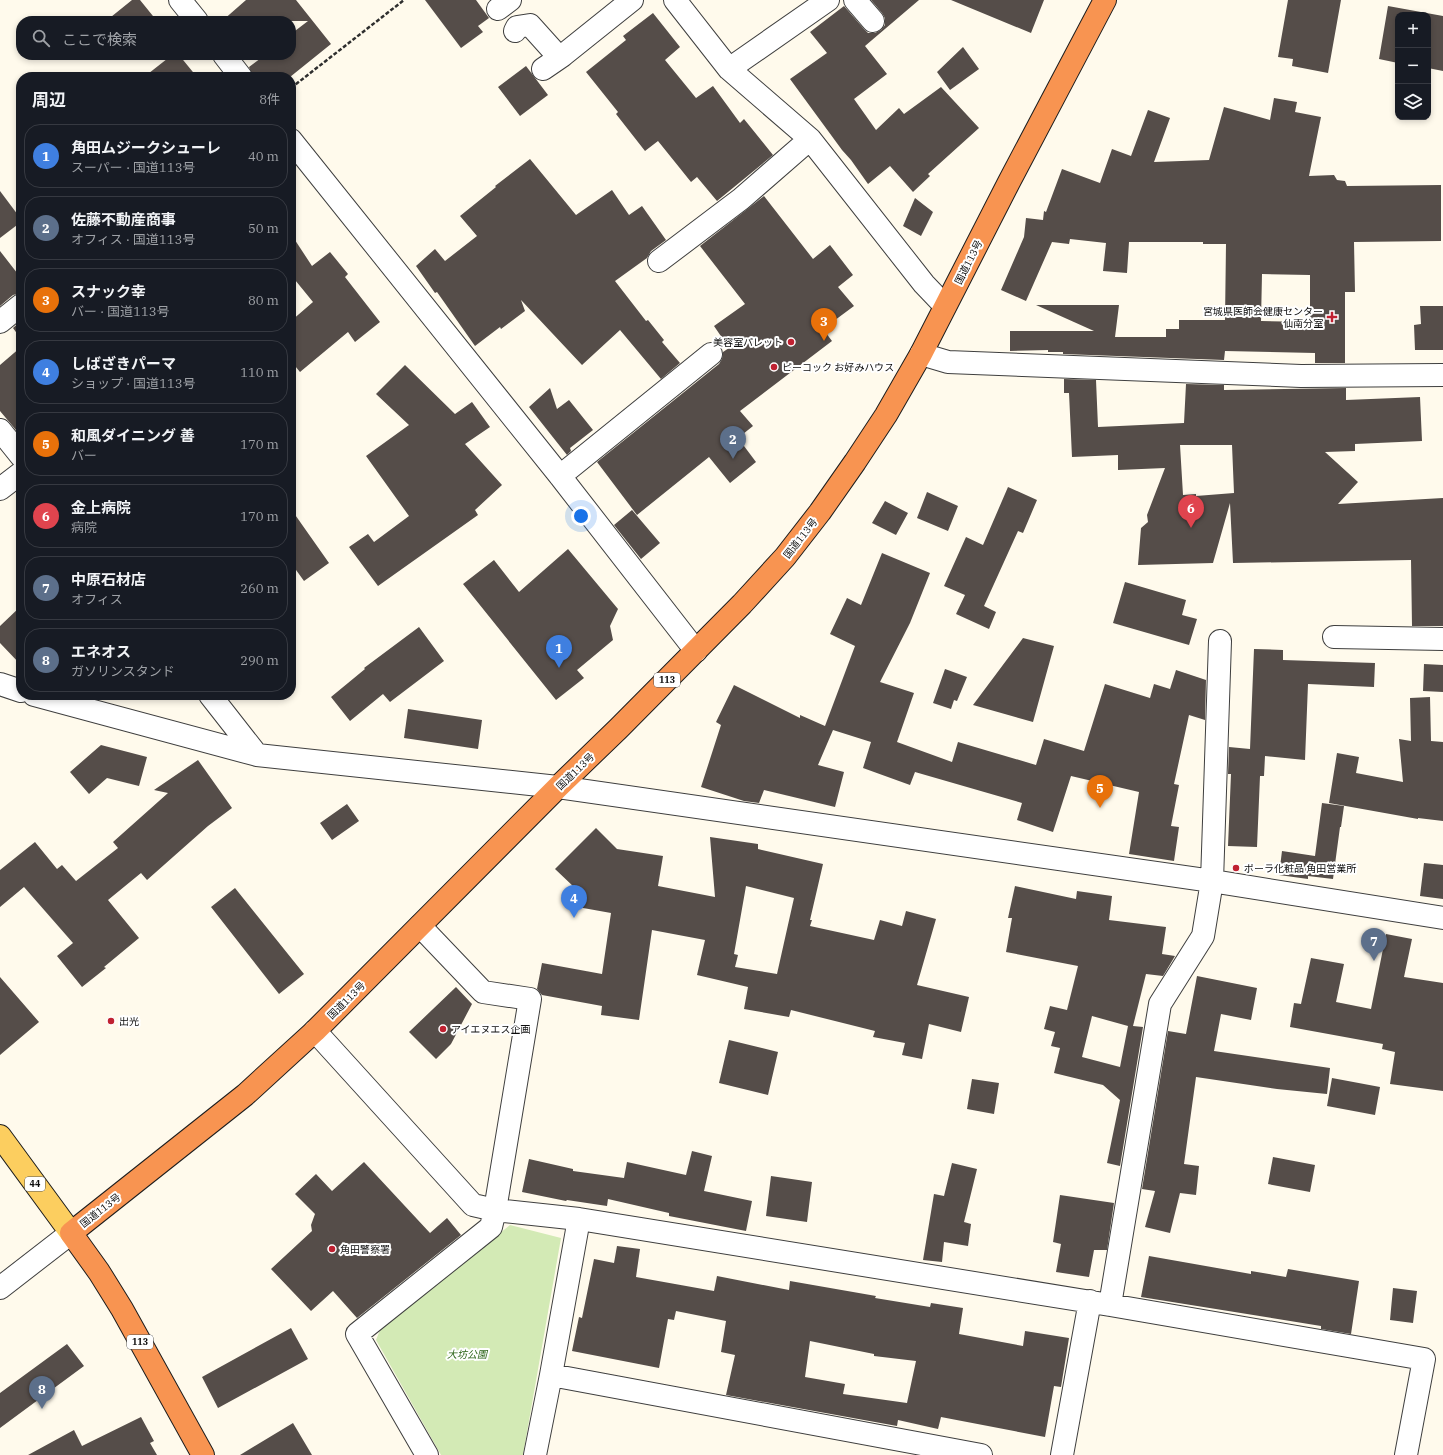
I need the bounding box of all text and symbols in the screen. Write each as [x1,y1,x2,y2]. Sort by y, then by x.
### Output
map controls [1395,12,1431,120]
button: + [1395,12,1431,48]
search box [16,16,296,60]
icon: search [30,27,52,49]
text: ここで検索 [62,30,137,49]
button: − [1395,48,1431,84]
button: layers [1395,84,1431,120]
text: 周辺 [32,89,66,111]
text: 8件 [259,91,280,108]
text: 角田ムジークシューレ [71,138,221,157]
text: 1 [42,148,50,165]
text: 40 m [248,148,279,165]
text: スーパー · 国道113号 [71,159,196,176]
text: 佐藤不動産商事 [71,210,176,229]
text: 2 [42,220,50,237]
text: 50 m [248,220,279,237]
text: オフィス · 国道113号 [71,231,195,248]
street label: 国道113号 [952,238,985,287]
text: スナック幸 [71,282,146,301]
text: 3 [42,292,50,309]
text: 80 m [248,292,279,309]
text: バー · 国道113号 [71,303,170,320]
place label: 宮城県医師会健康センター 仙南分室 [1203,305,1323,330]
pin: 3 [811,308,837,341]
marker: 宮城県医師会健康センター 仙南分室 [1326,311,1338,323]
place label: 美容室パレット [713,336,783,349]
marker: 美容室パレット [786,337,796,347]
text: しばざきパーマ [71,354,176,373]
place label: ピーコック お好みハウス [782,361,894,374]
marker: ピーコック お好みハウス [769,362,779,372]
text: 4 [42,364,50,381]
text: 110 m [240,364,279,381]
text: ショップ · 国道113号 [71,375,196,392]
text: 和風ダイニング 善 [71,426,194,445]
pin: 2 [720,426,746,459]
text: 5 [42,436,50,453]
text: 170 m [240,436,279,453]
text: バー [71,447,97,464]
pin: 6 [1178,495,1204,528]
text: 金上病院 [71,498,131,517]
your location [571,506,591,526]
text: 6 [42,508,50,525]
text: 170 m [240,508,279,525]
street label: 国道113号 [780,515,820,561]
text: 病院 [71,519,97,536]
text: 中原石材店 [71,570,146,589]
text: 7 [42,580,50,597]
text: 260 m [240,580,279,597]
text: オフィス [71,591,123,608]
pin: 1 [546,635,572,668]
text: エネオス [71,642,131,661]
text: 8 [42,652,50,669]
text: 290 m [240,652,279,669]
text: ガソリンスタンド [71,663,175,680]
road number: 113 [654,673,680,687]
street label: 国道113号 [554,750,597,793]
pin: 5 [1087,775,1113,808]
place label: ポーラ化粧品 角田営業所 [1244,862,1356,875]
marker: ポーラ化粧品 角田営業所 [1231,863,1241,873]
pin: 4 [561,885,587,918]
pin: 7 [1361,928,1387,961]
street label: 国道113号 [325,979,368,1022]
place label: 出光 [119,1015,139,1028]
marker: 出光 [106,1016,116,1026]
place label: アイエヌエス企画 [451,1023,530,1036]
marker: アイエヌエス企画 [438,1024,448,1034]
road number: 44 [25,1177,45,1191]
street label: 国道113号 [77,1190,123,1230]
place label: 角田警察署 [340,1243,390,1256]
marker: 角田警察署 [327,1244,337,1254]
road number: 113 [127,1335,153,1349]
park label: 大坊公園 [447,1348,489,1361]
pin: 8 [29,1376,55,1409]

